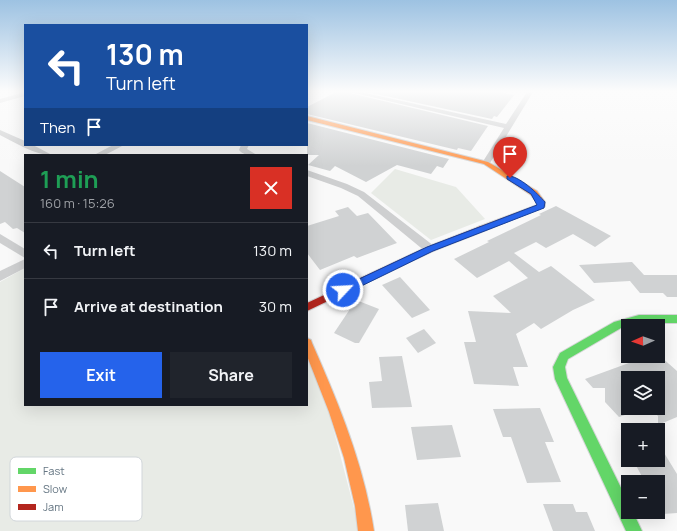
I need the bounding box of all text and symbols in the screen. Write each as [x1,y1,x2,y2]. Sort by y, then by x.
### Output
text: 130 m [106,35,184,73]
icon: left [40,40,92,92]
text: Turn left [106,71,176,95]
icon: arrive [83,116,105,138]
text: Then [40,117,75,138]
pin [493,137,527,178]
icon: arrive [499,143,521,165]
text: 1 min [40,162,99,195]
button: close [250,167,292,209]
text: 160 m · 15:26 [40,194,115,212]
icon: left [40,240,62,262]
text: Turn left [74,240,136,261]
text: 130 m [253,240,292,261]
position arrow [322,269,364,311]
icon: arrive [40,296,62,318]
text: Arrive at destination [74,296,223,317]
text: 30 m [259,296,292,317]
north arrow [621,319,665,363]
map controls [621,319,665,519]
button: Exit [40,352,162,398]
button: Share [170,352,292,398]
button: layers [621,371,665,415]
button: + [621,423,665,467]
legend [10,457,142,521]
text: Fast [43,463,65,478]
button: − [621,475,665,519]
text: Slow [43,481,68,496]
text: Jam [43,499,64,514]

